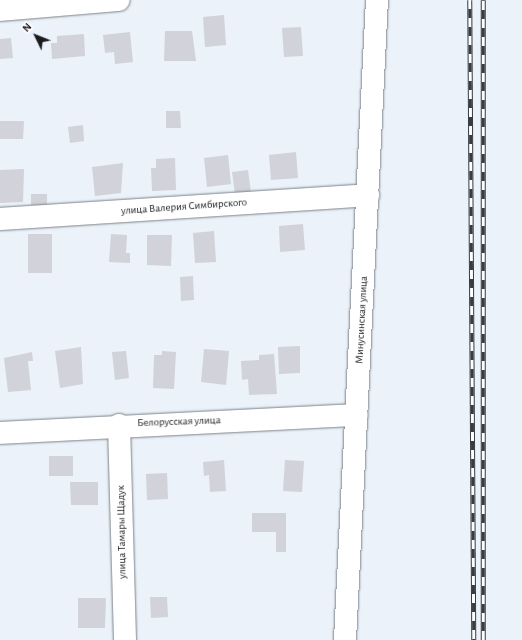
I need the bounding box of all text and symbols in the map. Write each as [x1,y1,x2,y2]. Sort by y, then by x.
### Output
north arrow [16,16,56,56]
text: N [20,21,33,34]
street label: улица Валерия Симбирского [121,196,247,218]
street label: Минусинская улица [353,276,371,364]
street label: Белорусская улица [137,414,221,430]
street label: улица Тамары Щадук [115,485,129,579]

